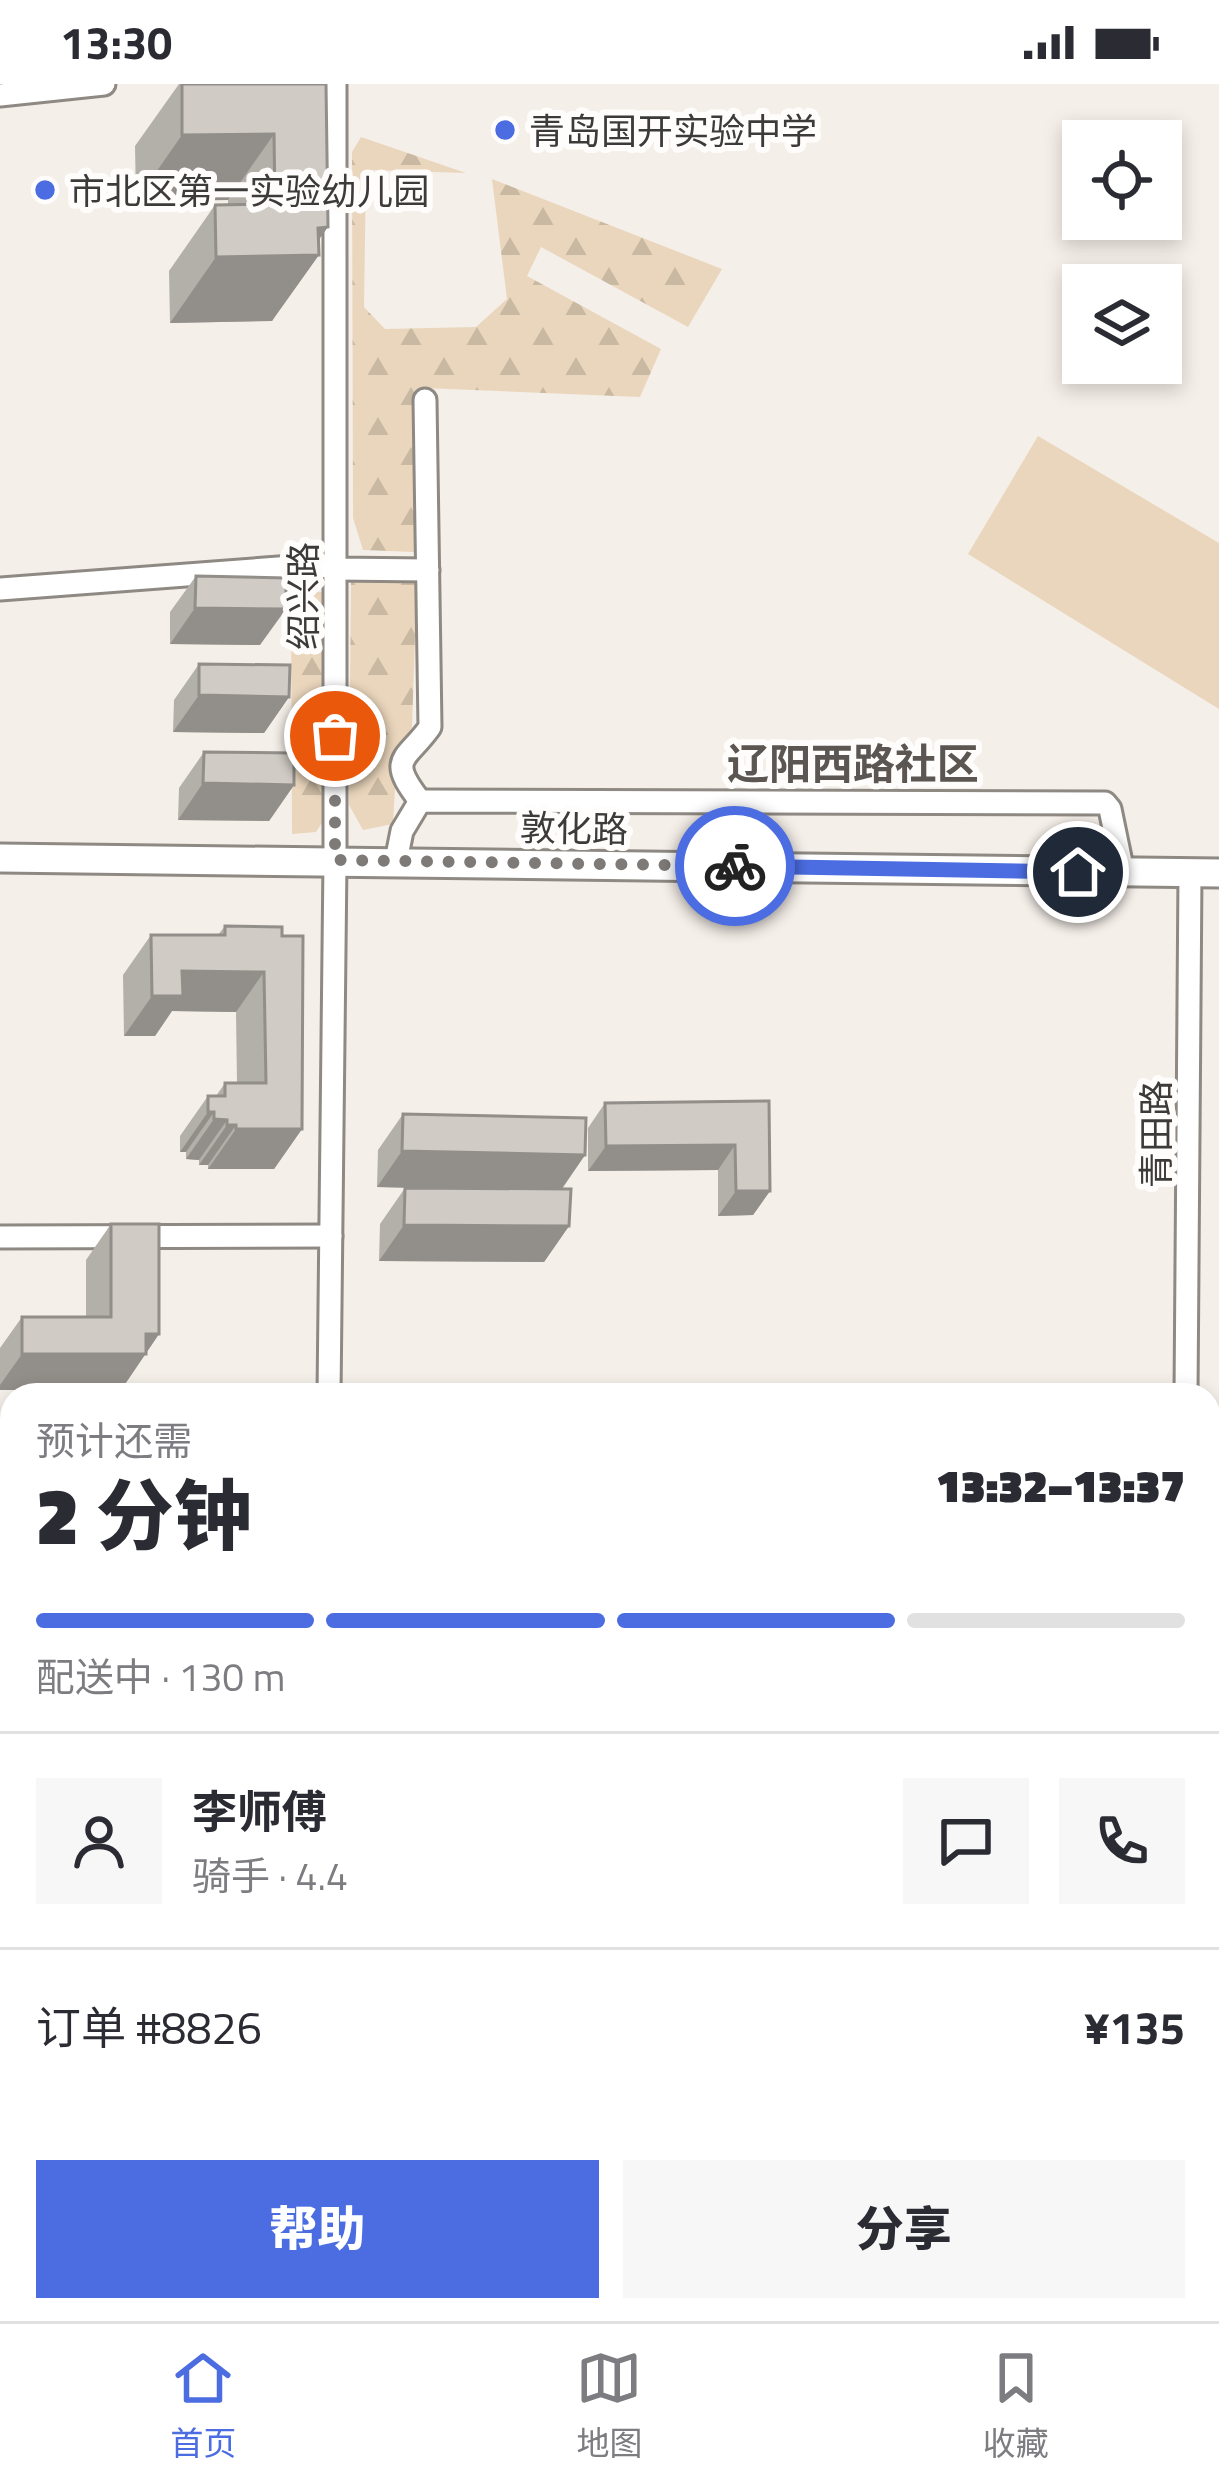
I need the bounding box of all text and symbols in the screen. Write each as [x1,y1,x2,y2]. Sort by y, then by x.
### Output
text: 13:30 [60,8,172,76]
place label: 青岛国开实验中学 [529,103,817,158]
marker: 青岛国开实验中学 [492,117,518,143]
map controls [1062,120,1182,384]
button: locate [1062,120,1182,240]
place label: 市北区第一实验幼儿园 [69,163,429,218]
marker: 市北区第一实验幼儿园 [32,177,58,203]
button: layers [1062,264,1182,384]
street label: 绍兴路 [275,542,330,650]
pin [284,685,386,787]
icon: bag [302,703,368,769]
district label: 辽阳西路社区 [727,731,979,795]
street label: 敦化路 [520,800,628,856]
courier [675,806,795,926]
pin [1027,821,1129,923]
icon: bike [702,833,768,899]
icon: home [1045,839,1111,905]
street label: 青田路 [1128,1080,1183,1188]
text: 预计还需 [36,1411,192,1470]
text: 13:32–13:37 [936,1451,1185,1519]
text: 2 分钟 [36,1456,252,1574]
text: 配送中 · 130 m [36,1647,285,1706]
text: 李师傅 [192,1777,327,1845]
button: person [36,1778,162,1904]
button: chat [903,1778,1029,1904]
button: phone [1059,1778,1185,1904]
text: 骑手 · 4.4 [192,1846,348,1905]
text: 订单 #8826 [36,1993,262,2061]
text: ¥135 [1084,1993,1185,2061]
button: 帮助 [36,2160,599,2298]
button: 分享 [623,2160,1185,2298]
tab: 首页 [170,2345,236,2468]
tab: 地图 [576,2345,642,2468]
tab: 收藏 [983,2345,1049,2468]

